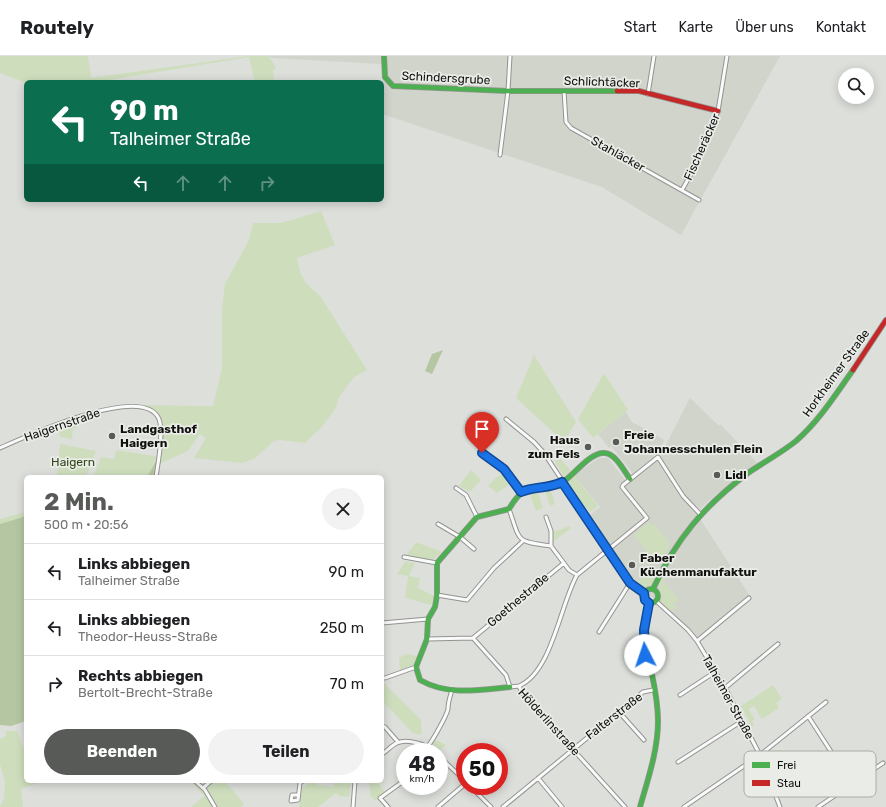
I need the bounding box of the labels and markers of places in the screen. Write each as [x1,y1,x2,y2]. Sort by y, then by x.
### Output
pin [465,412,499,453]
place label: Landgasthof Haigern [120,422,198,450]
place label: Freie Johannesschulen Flein [624,428,763,456]
marker: Landgasthof Haigern [107,431,117,441]
place label: Haus zum Fels [528,433,580,461]
marker: Freie Johannesschulen Flein [611,437,621,447]
marker: Haus zum Fels [583,442,593,452]
place label: Lidl [725,468,747,482]
marker: Lidl [712,470,722,480]
place label: Faber Küchenmanufaktur [640,551,757,579]
marker: Faber Küchenmanufaktur [627,560,637,570]

